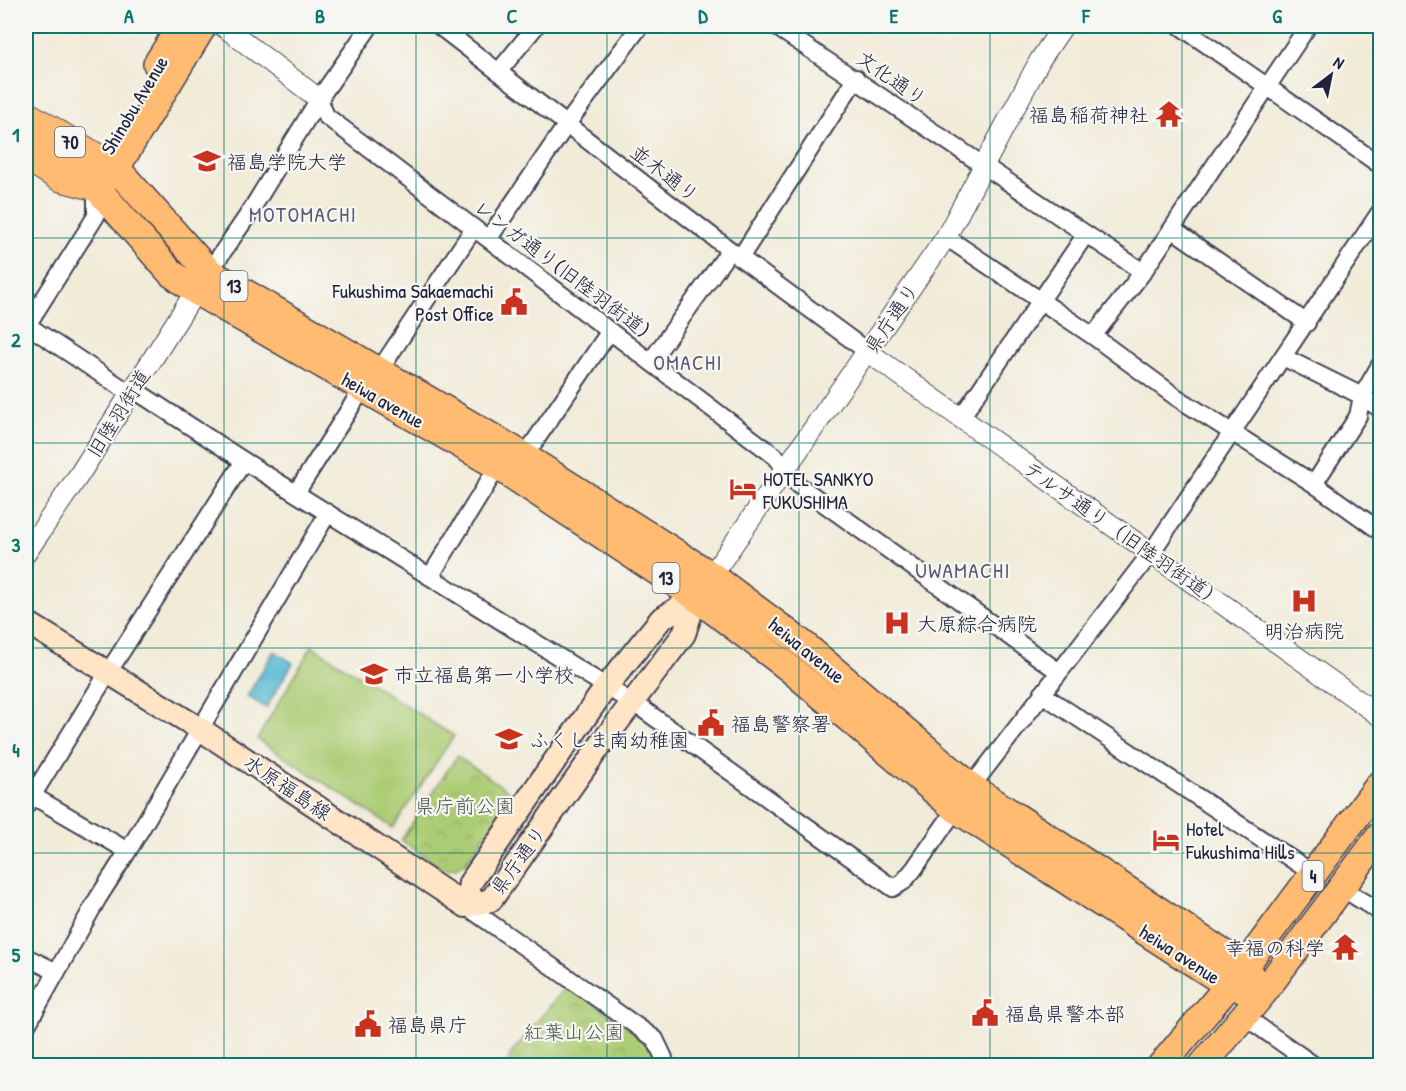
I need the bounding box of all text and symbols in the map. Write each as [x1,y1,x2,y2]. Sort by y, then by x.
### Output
text: A [124,2,134,29]
text: B [315,2,325,29]
text: C [507,2,518,29]
text: D [698,2,708,29]
text: E [890,2,899,29]
text: F [1081,2,1091,29]
text: G [1272,2,1282,29]
street label: 文化通り [851,44,933,112]
north arrow [1301,45,1361,105]
street label: Shinobu Avenue [94,51,174,159]
text: N [1330,51,1349,74]
temple icon: 福島稲荷神社 [1154,99,1184,129]
place label: 福島稲荷神社 [1029,101,1149,128]
text: 1 [12,121,20,148]
road number: 70 [55,127,85,157]
street label: 並木通り [625,138,705,208]
school or university icon: 福島学院大学 [192,146,222,176]
place label: 福島学院大学 [227,148,347,175]
street label: レンガ通り(旧陸羽街道) [468,193,656,343]
district label: MOTOMACHI [249,200,357,229]
road number: 13 [220,271,248,301]
place label: Fukushima Sakaemachi Post Office [331,277,494,327]
street label: 県庁通り [857,277,925,359]
public building icon: Fukushima Sakaemachi Post Office [499,287,529,317]
text: 2 [11,326,21,353]
district label: OMACHI [653,348,723,377]
street label: 旧陸羽街道 [80,363,156,463]
street label: heiwa avenue [337,365,429,435]
street label: テルサ通り（旧陸羽街道） [1018,454,1230,614]
place label: HOTEL SANKYO FUKUSHIMA [762,465,874,515]
hotel icon: HOTEL SANKYO FUKUSHIMA [728,474,758,504]
text: 3 [12,531,21,558]
district label: UWAMACHI [915,556,1011,585]
road number: 13 [652,563,680,593]
hospital icon: 明治病院 [1289,586,1319,616]
hospital icon: 大原綜合病院 [882,608,912,638]
place label: 大原綜合病院 [917,610,1037,637]
street label: heiwa avenue [763,611,851,689]
place label: 明治病院 [1264,617,1344,644]
school or university icon: 市立福島第一小学校 [359,659,389,689]
place label: 市立福島第一小学校 [394,661,574,688]
public building icon: 福島警察署 [696,708,726,738]
place label: 福島警察署 [731,710,831,737]
school or university icon: ふくしま南幼稚園 [494,724,524,754]
place label: ふくしま南幼稚園 [529,726,689,753]
text: 4 [12,736,20,763]
street label: 水原福島線 [239,748,337,826]
park label: 県庁前公園 [415,792,515,819]
place label: Hotel Fukushima Hills [1185,815,1295,865]
street label: 県庁通り [484,820,552,900]
hotel icon: Hotel Fukushima Hills [1151,825,1181,855]
road number: 4 [1302,861,1324,891]
street label: heiwa avenue [1134,918,1226,990]
temple icon: 幸福の科学 [1330,932,1360,962]
place label: 幸福の科学 [1225,934,1325,961]
text: 5 [12,941,21,968]
public building icon: 福島県警本部 [970,998,1000,1028]
place label: 福島県警本部 [1005,1000,1125,1027]
public building icon: 福島県庁 [353,1009,383,1039]
place label: 福島県庁 [388,1011,468,1038]
park label: 紅葉山公園 [524,1018,624,1045]

